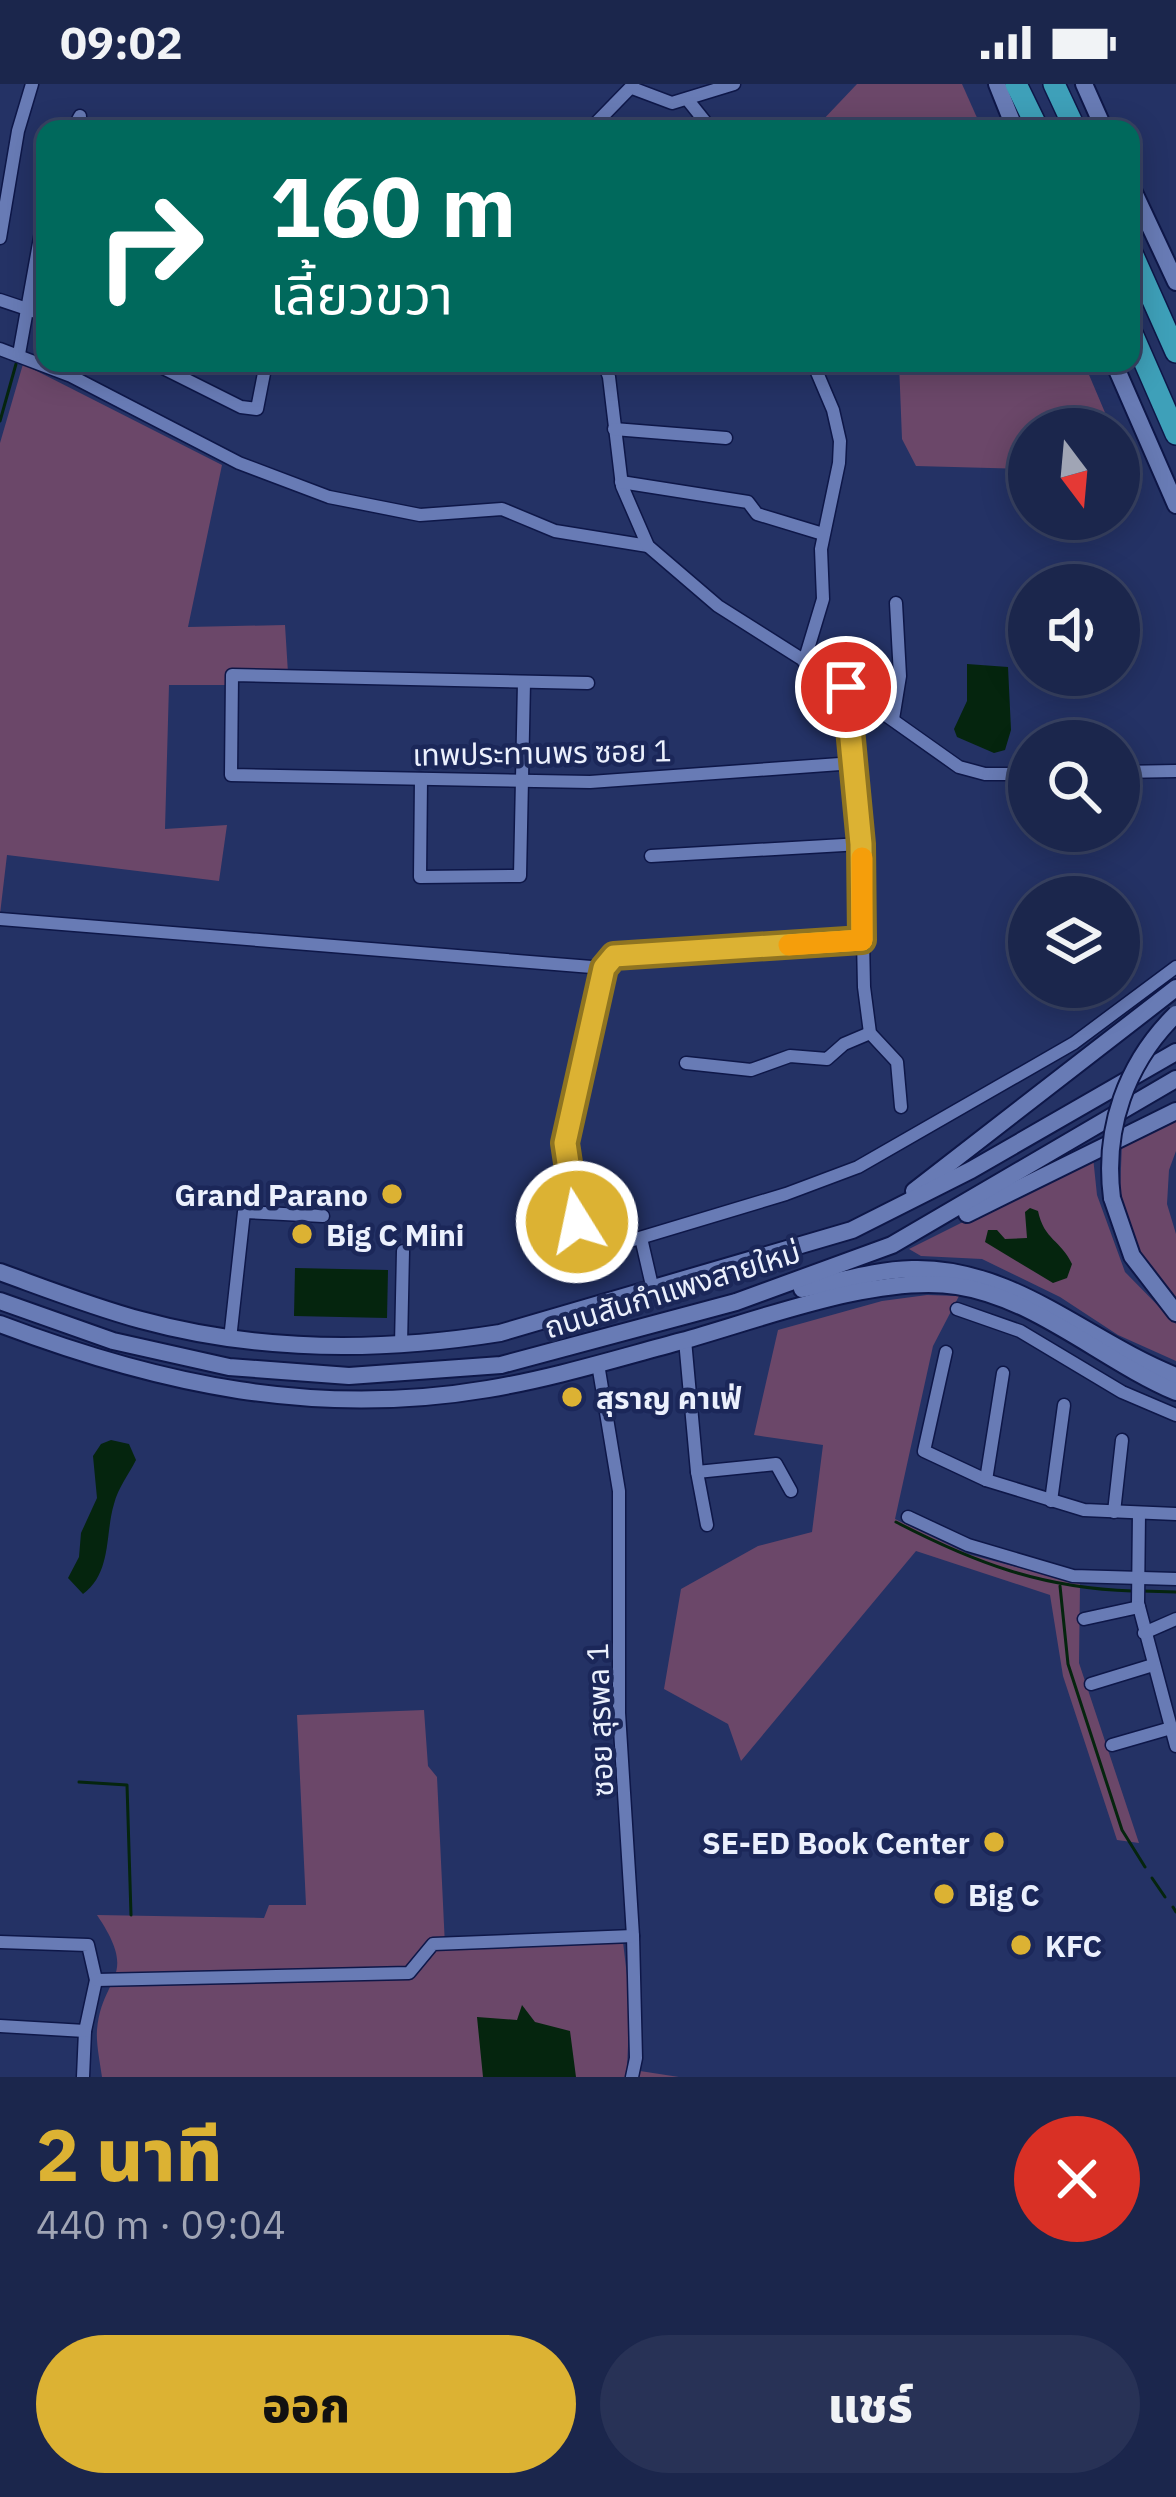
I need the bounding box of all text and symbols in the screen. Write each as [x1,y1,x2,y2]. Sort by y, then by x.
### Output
text: 09:02 [60,13,183,71]
text: 160 m [270,151,516,260]
icon: right [72,168,228,324]
text: เลี้ยวขวา [270,259,453,329]
north arrow [1008,408,1140,540]
map controls [1008,408,1140,1008]
button: sound [1008,564,1140,696]
pin [795,636,897,738]
icon: arrive [813,654,879,720]
button: search [1008,720,1140,852]
street label: เทพประทานพร ซอย 1 [412,730,672,774]
button: layers [1008,876,1140,1008]
position arrow [514,1159,640,1285]
place label: Grand Parano [175,1175,368,1214]
marker: Grand Parano [379,1181,405,1207]
place label: Big C Mini [326,1215,464,1254]
marker: Big C Mini [289,1221,315,1247]
street label: ถนนสันกำแพงสายใหม่ [539,1231,805,1347]
place label: สุราญ คาเฟ่ [596,1378,742,1417]
marker: สุราญ คาเฟ่ [559,1384,585,1410]
street label: ซอย สุรพล 1 [577,1643,621,1797]
place label: SE-ED Book Center [702,1823,970,1862]
marker: SE-ED Book Center [981,1829,1007,1855]
place label: Big C [968,1875,1040,1914]
marker: Big C [931,1881,957,1907]
place label: KFC [1045,1926,1102,1965]
marker: KFC [1008,1932,1034,1958]
text: 2 นาที [36,2107,222,2201]
button: close [1014,2116,1140,2242]
text: 440 m · 09:04 [36,2199,286,2250]
button: ออก [36,2335,576,2473]
button: แชร์ [600,2335,1140,2473]

